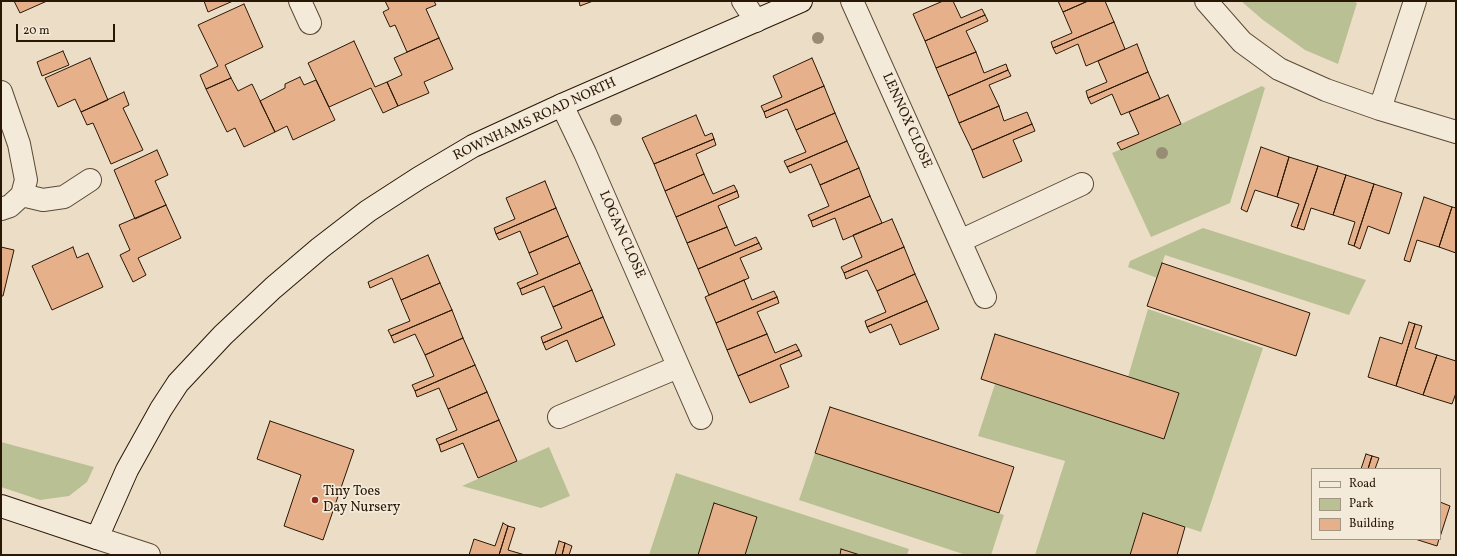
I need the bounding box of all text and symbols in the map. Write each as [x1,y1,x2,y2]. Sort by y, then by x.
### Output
scale bar [18,16,117,42]
text: 20 m [23,23,50,39]
street label: LENNOX CLOSE [877,71,935,171]
street label: ROWNHAMS ROAD NORTH [451,75,619,165]
street label: LOGAN CLOSE [594,189,648,281]
legend [1311,468,1441,540]
text: Road [1349,476,1376,492]
place label: Tiny Toes Day Nursery [323,484,400,516]
marker: Tiny Toes Day Nursery [310,495,320,505]
text: Park [1349,496,1374,512]
text: Building [1349,516,1394,532]

